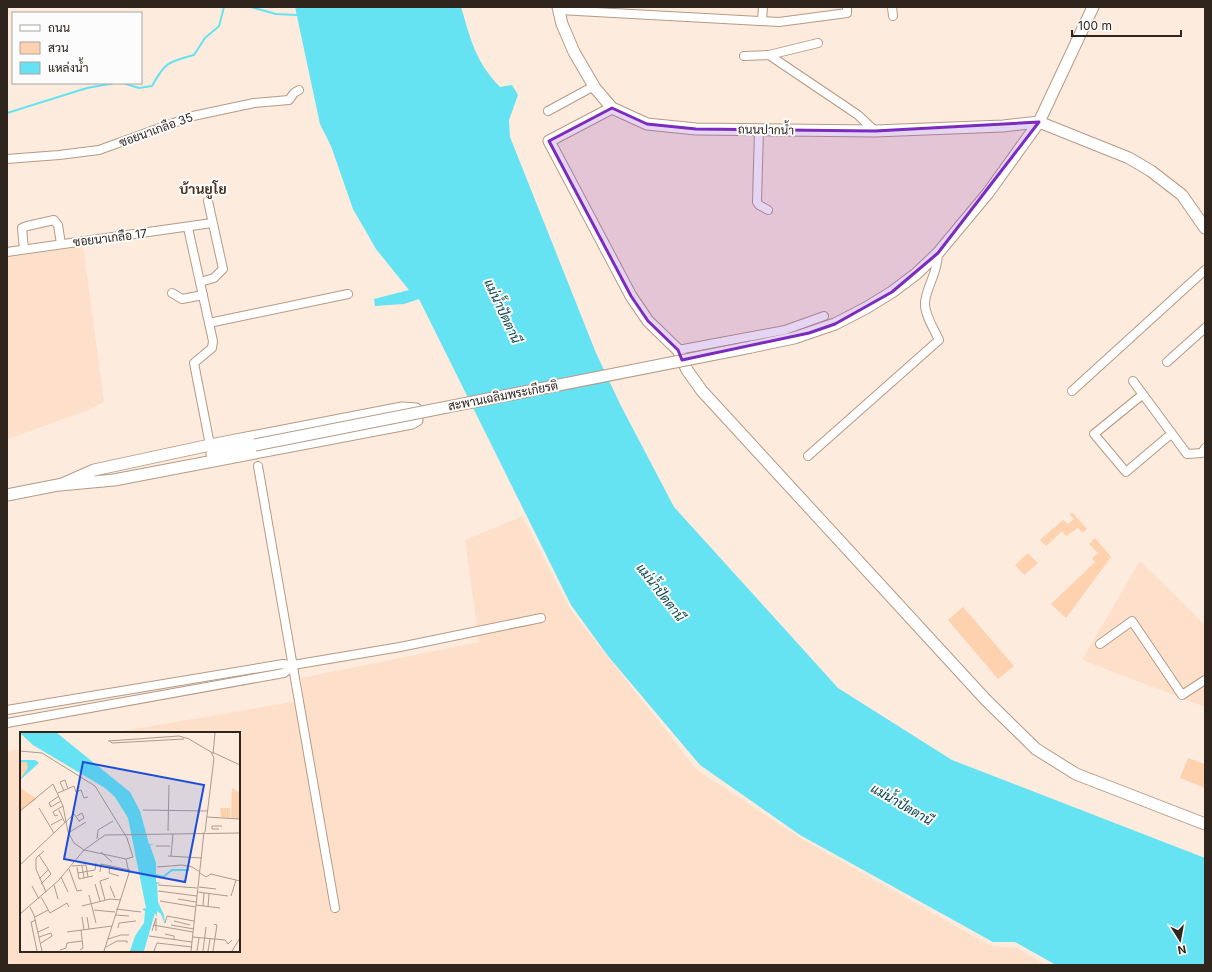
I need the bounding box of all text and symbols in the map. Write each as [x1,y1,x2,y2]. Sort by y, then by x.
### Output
legend [12,12,142,84]
scale bar [1072,12,1181,38]
text: 100 m [1078,18,1112,33]
text: ถนน [48,20,71,35]
text: สวน [48,40,69,55]
text: แหล่งน้ำ [48,57,88,75]
street label: ซอยนาเกลือ 35 [117,109,195,150]
street label: ถนนปากน้ำ [738,119,794,137]
district label: บ้านยูโย [179,180,227,200]
street label: ซอยนาเกลือ 17 [72,225,148,249]
water label: แม่น้ำปัตตานี [481,275,529,347]
street label: สะพานเฉลิมพระเกียรติ [447,377,559,414]
water label: แม่น้ำปัตตานี [633,557,692,625]
inset map [20,732,240,952]
water label: แม่น้ำปัตตานี [868,776,939,829]
north arrow [1160,920,1200,960]
text: N [1176,942,1187,957]

